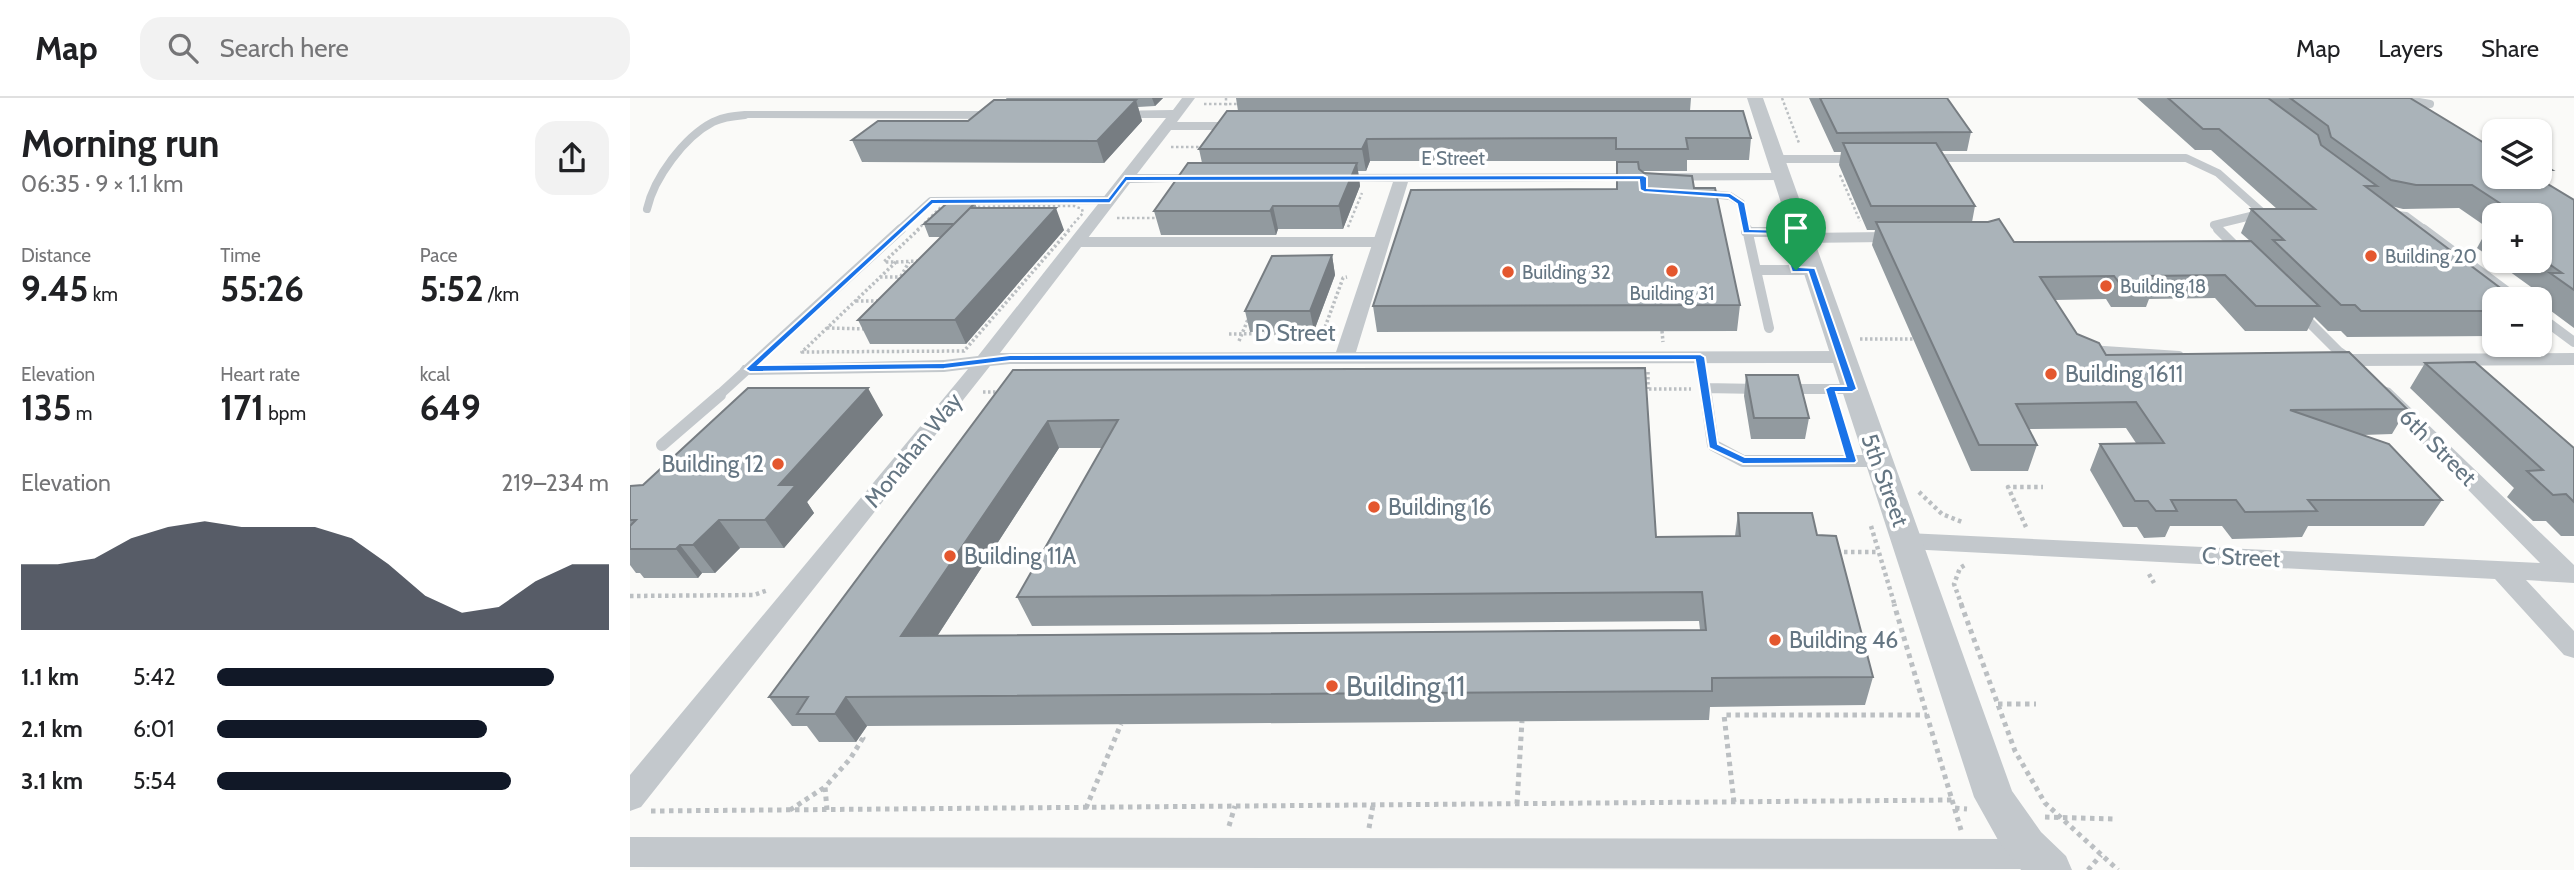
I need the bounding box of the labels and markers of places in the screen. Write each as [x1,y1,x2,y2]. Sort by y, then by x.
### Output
pin [1766,198,1826,270]
place label: Building 20 [2385,245,2477,268]
marker: Building 20 [2363,248,2379,264]
place label: Building 32 [1522,261,1611,284]
marker: Building 31 [1664,263,1680,279]
marker: Building 32 [1500,264,1516,280]
place label: Building 18 [2120,275,2206,298]
marker: Building 18 [2098,278,2114,294]
place label: Building 31 [1629,282,1715,305]
place label: Building 1611 [2065,360,2183,388]
marker: Building 1611 [2043,366,2059,382]
place label: Building 12 [661,450,764,478]
marker: Building 12 [770,456,786,472]
place label: Building 16 [1388,493,1492,521]
marker: Building 16 [1366,499,1382,515]
place label: Building 11A [964,542,1076,570]
marker: Building 11A [942,548,958,564]
place label: Building 46 [1789,626,1898,654]
marker: Building 46 [1767,632,1783,648]
place label: Building 11 [1346,669,1465,703]
marker: Building 11 [1324,678,1340,694]

